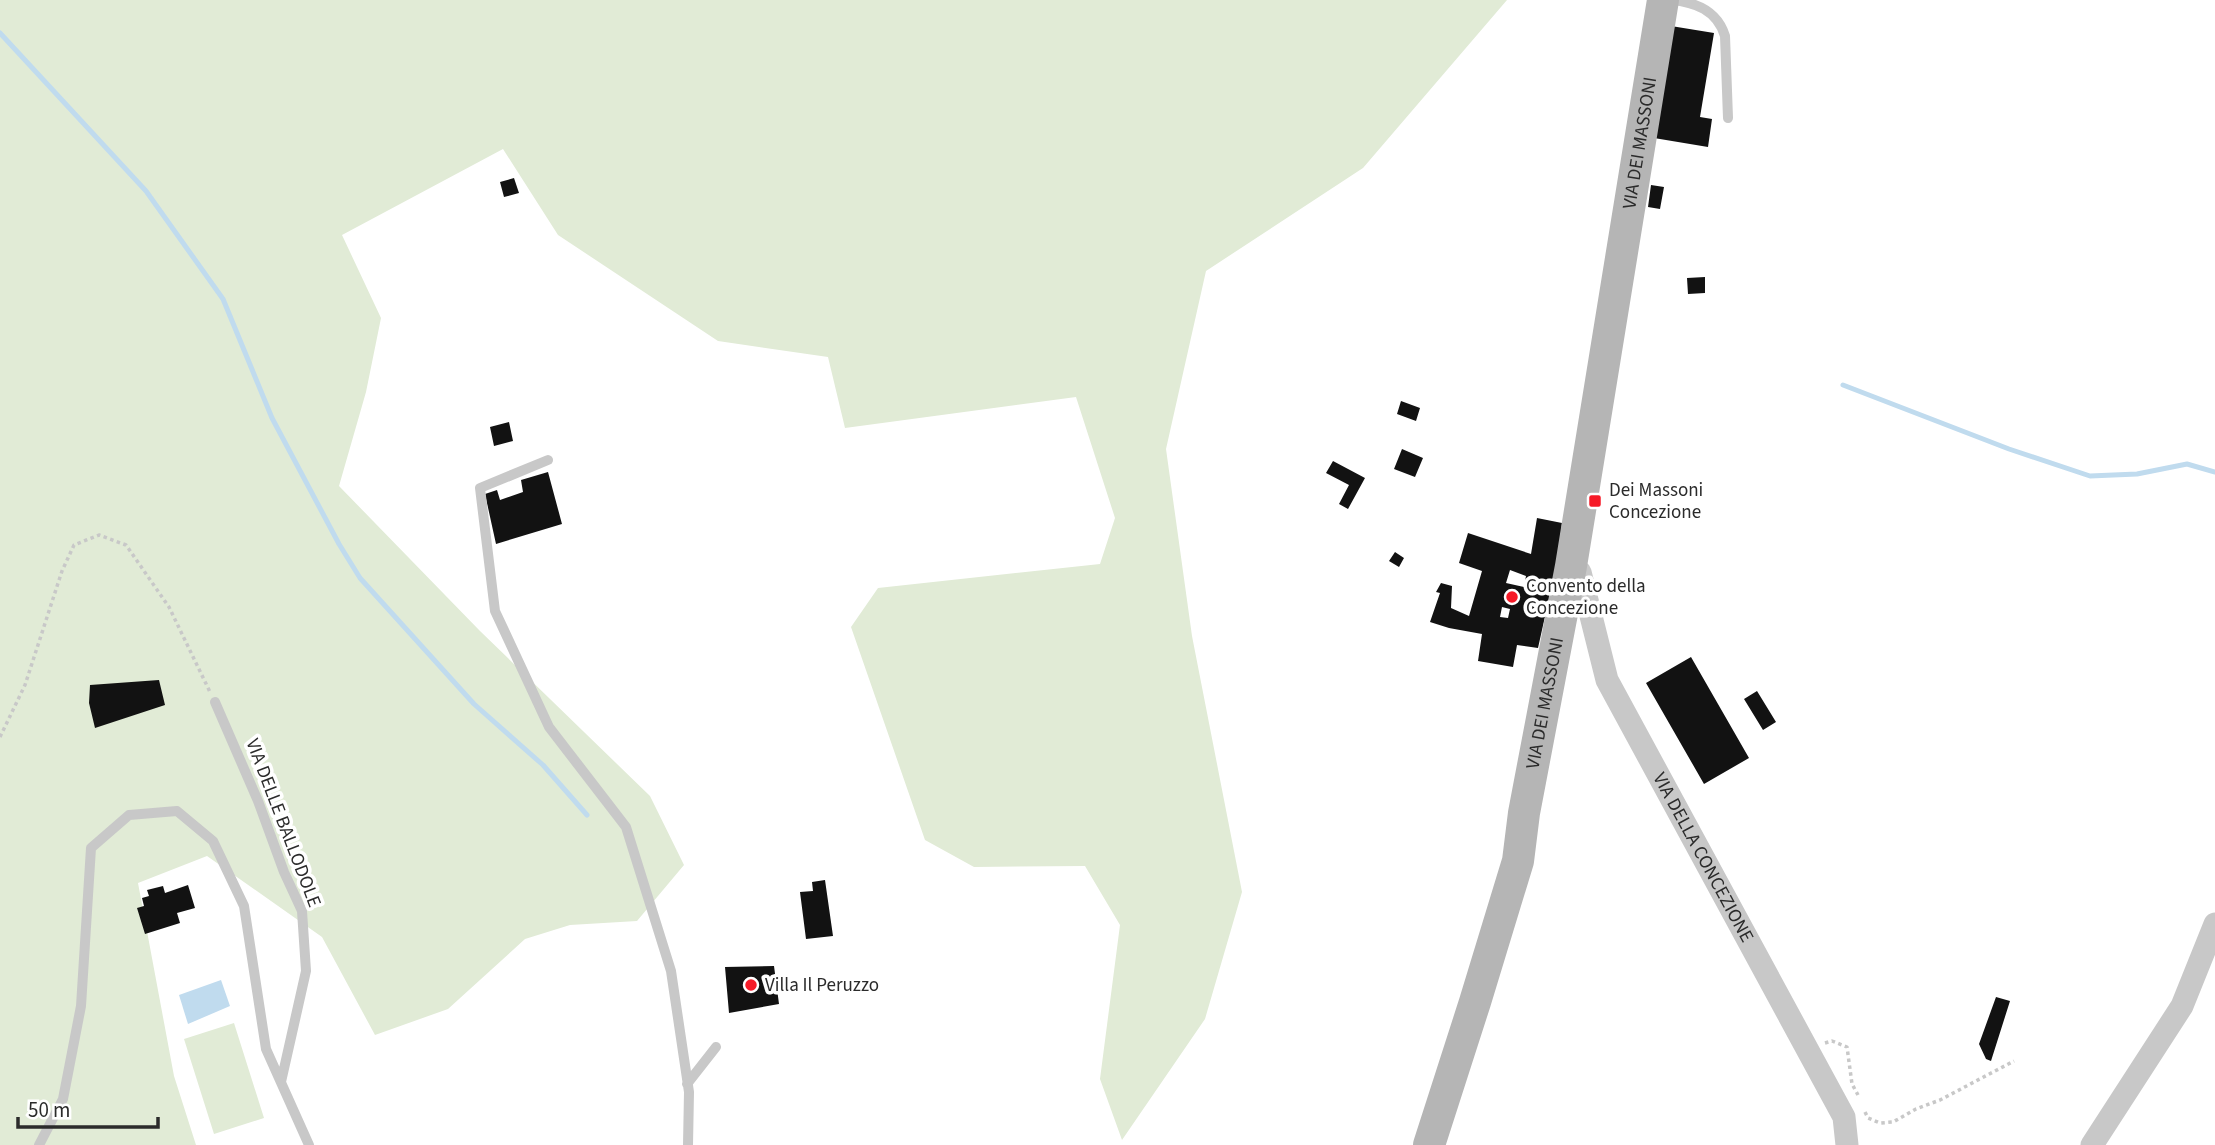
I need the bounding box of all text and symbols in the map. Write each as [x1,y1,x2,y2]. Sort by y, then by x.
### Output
street label: VIA DEI MASSONI [1616,75,1664,211]
place label: Dei Massoni Concezione [1609,477,1703,526]
marker: Dei Massoni Concezione [1587,493,1603,509]
place label: Convento della Concezione [1526,573,1646,622]
marker: Convento della Concezione [1504,589,1520,605]
street label: VIA DEI MASSONI [1519,635,1571,771]
street label: VIA DELLE BALLODOLE [238,735,328,911]
street label: VIA DELLA CONCEZIONE [1646,768,1760,947]
place label: Villa Il Peruzzo [765,972,879,999]
marker: Villa Il Peruzzo [743,977,759,993]
scale bar [18,1086,158,1130]
text: 50 m [28,1095,70,1125]

